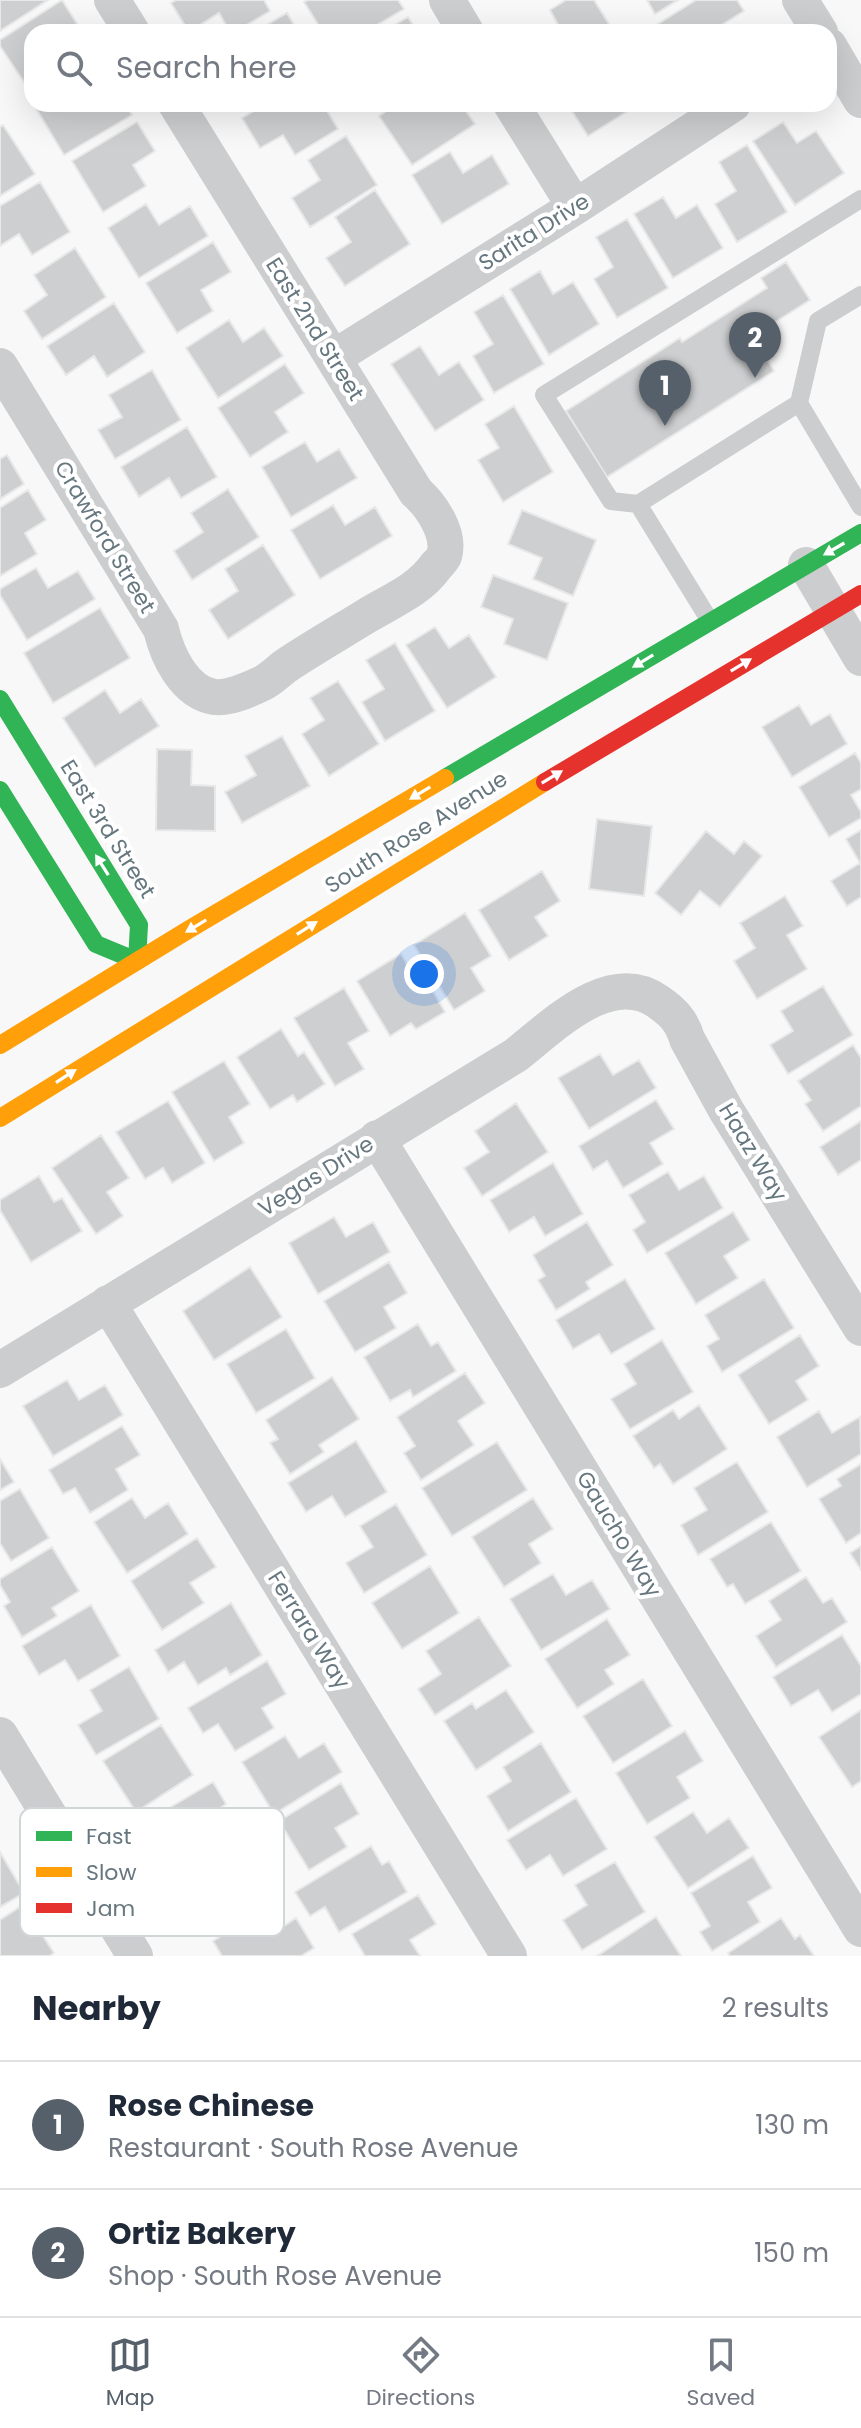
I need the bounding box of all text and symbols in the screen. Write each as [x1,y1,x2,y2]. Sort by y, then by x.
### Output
search box [24,24,837,112]
icon: search [52,46,96,90]
text: Search here [116,46,297,89]
street label: Sarita Drive [473,186,595,278]
street label: East 2nd Street [259,251,371,407]
pin: 2 [729,312,781,378]
pin: 1 [639,360,691,426]
street label: Crawford Street [47,455,163,619]
one-way arrow [823,542,845,556]
one-way arrow [632,654,654,668]
one-way arrow [730,658,752,672]
street label: East 3rd Street [53,754,163,904]
street label: South Rose Avenue [319,763,513,901]
one-way arrow [541,770,563,784]
one-way arrow [409,786,431,800]
one-way arrow [96,854,110,876]
one-way arrow [185,919,207,933]
one-way arrow [296,920,317,935]
your location [404,954,444,994]
one-way arrow [55,1069,77,1083]
street label: Haaz Way [711,1097,795,1207]
street label: Vegas Drive [252,1128,380,1224]
street label: Gaucho Way [569,1465,669,1603]
street label: Ferrara Way [260,1565,358,1695]
legend [20,1808,284,1936]
text: Fast [86,1821,131,1852]
text: Slow [86,1857,136,1888]
text: Jam [86,1893,135,1924]
text: Nearby [32,1984,161,2032]
text: 2 results [722,1990,829,2026]
text: Rose Chinese [108,2084,314,2127]
text: 1 [53,2107,63,2143]
text: 130 m [755,2107,829,2143]
text: Restaurant · South Rose Avenue [108,2130,518,2166]
text: Ortiz Bakery [108,2212,296,2255]
text: 2 [51,2235,65,2271]
text: 150 m [754,2235,829,2271]
text: Shop · South Rose Avenue [108,2258,442,2294]
tab: Map [106,2333,154,2414]
tab: Directions [366,2333,475,2414]
tab: Saved [687,2333,755,2414]

